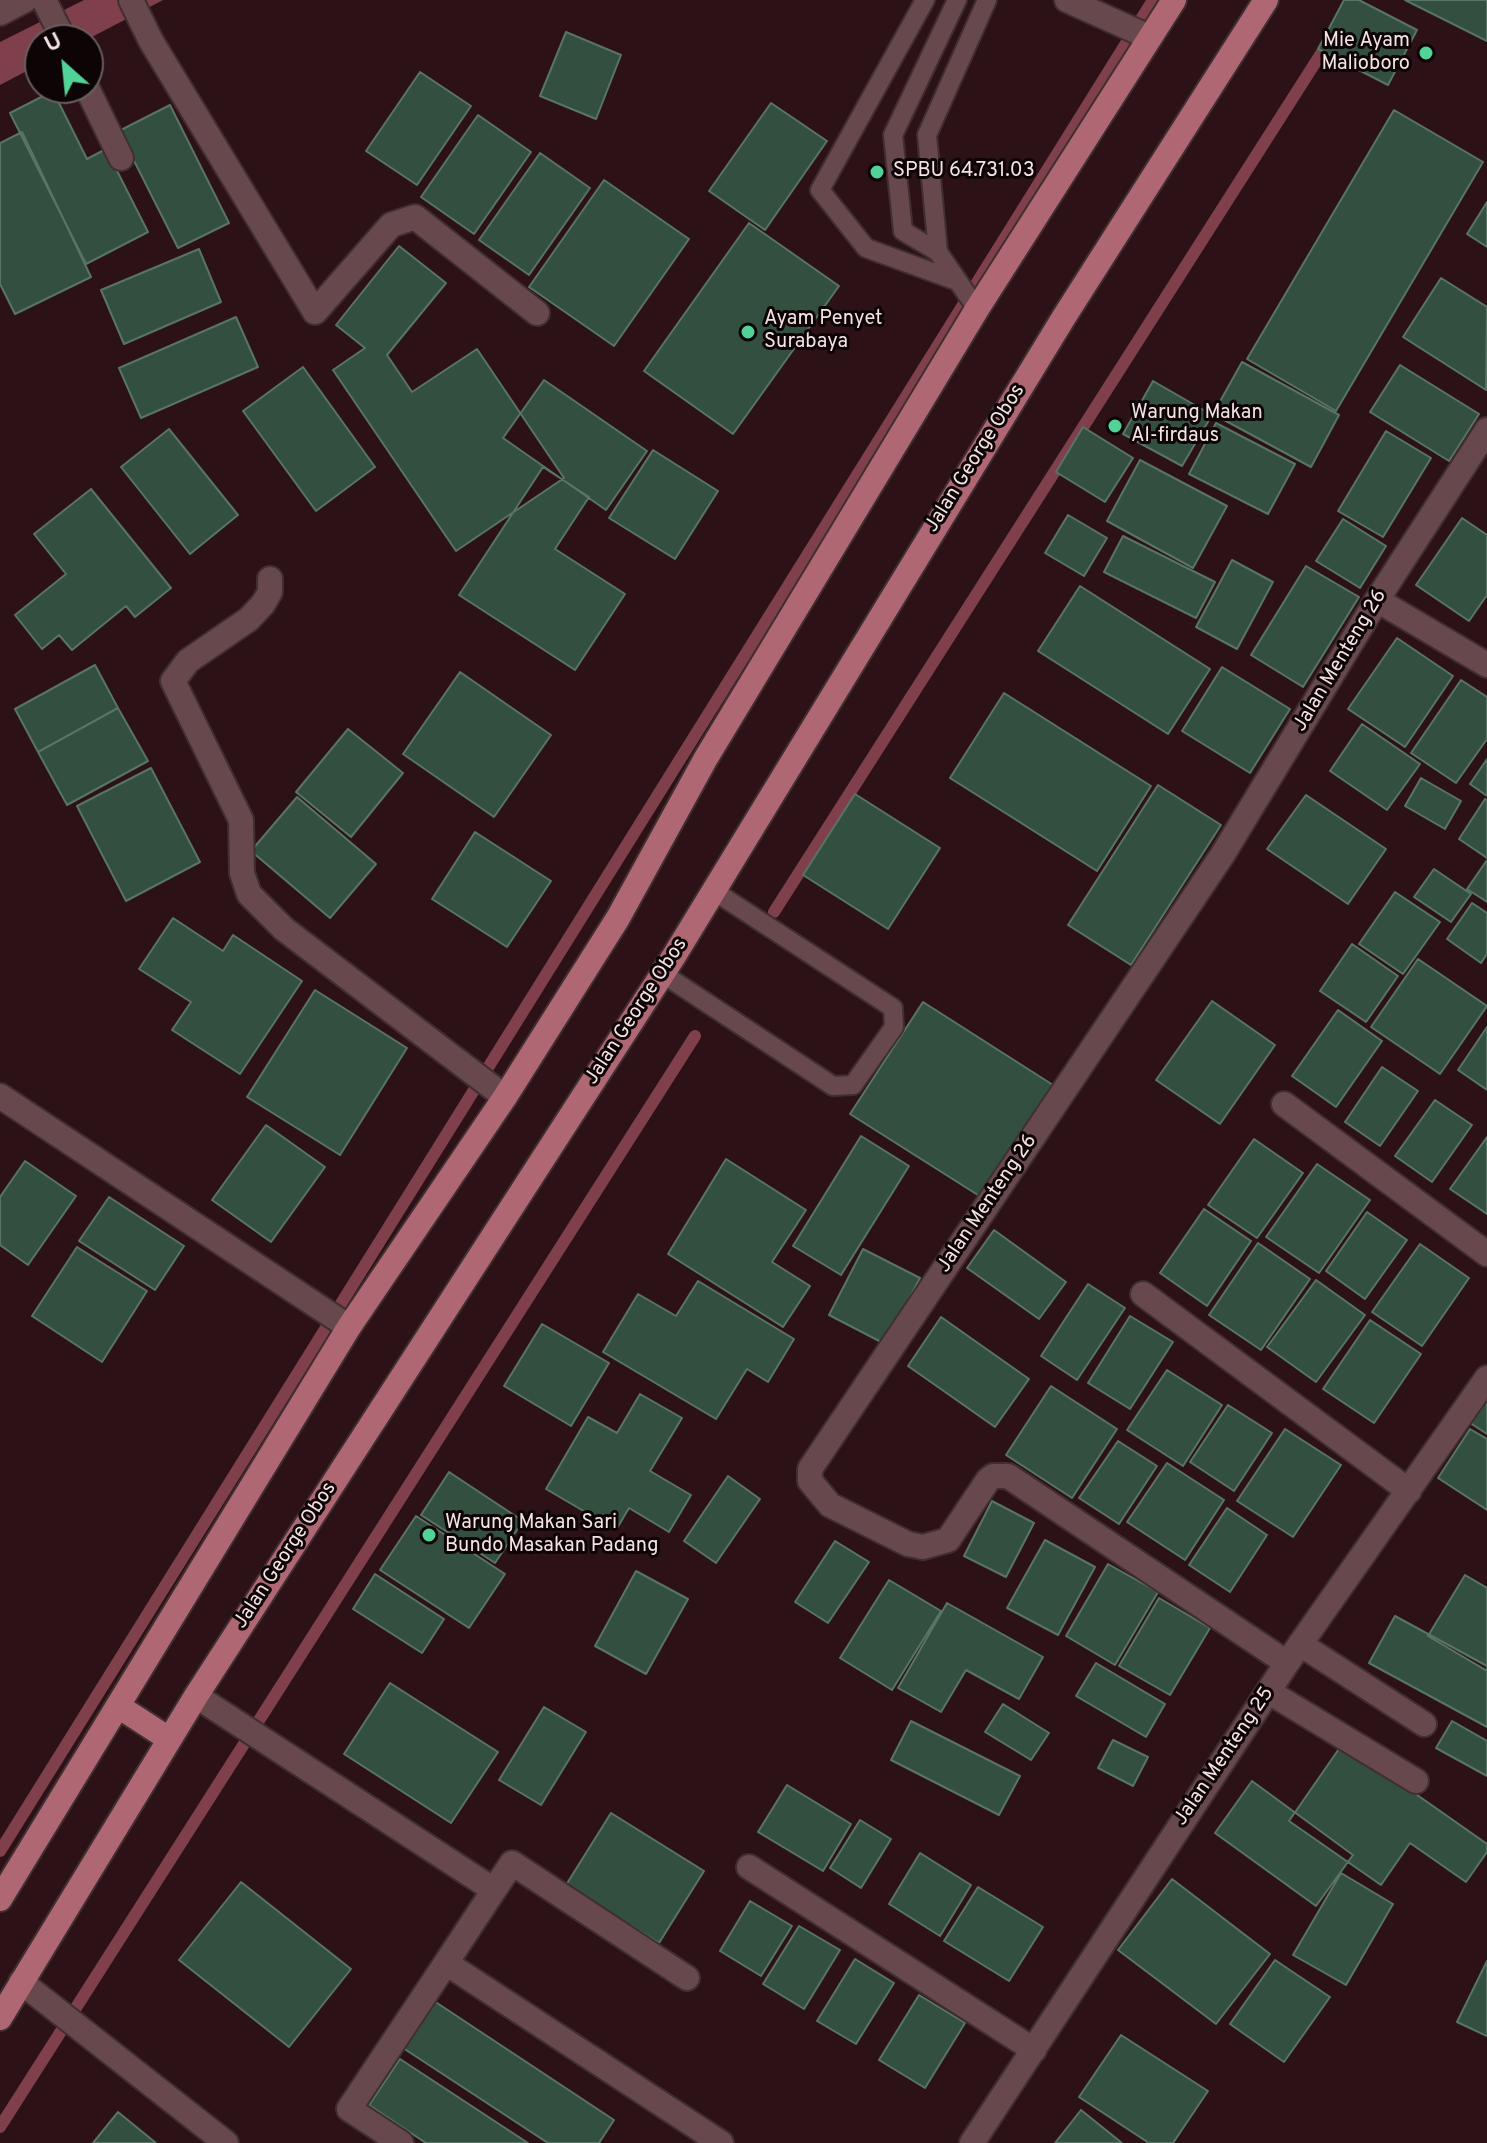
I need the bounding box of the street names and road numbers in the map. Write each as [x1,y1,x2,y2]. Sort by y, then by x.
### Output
street label: Jalan George Obos [921,381,1031,537]
street label: Jalan Menteng 26 [1289,586,1393,736]
street label: Jalan George Obos [581,934,693,1090]
street label: Jalan Menteng 26 [933,1130,1043,1278]
street label: Jalan George Obos [230,1478,342,1634]
street label: Jalan Menteng 25 [1170,1683,1280,1831]

